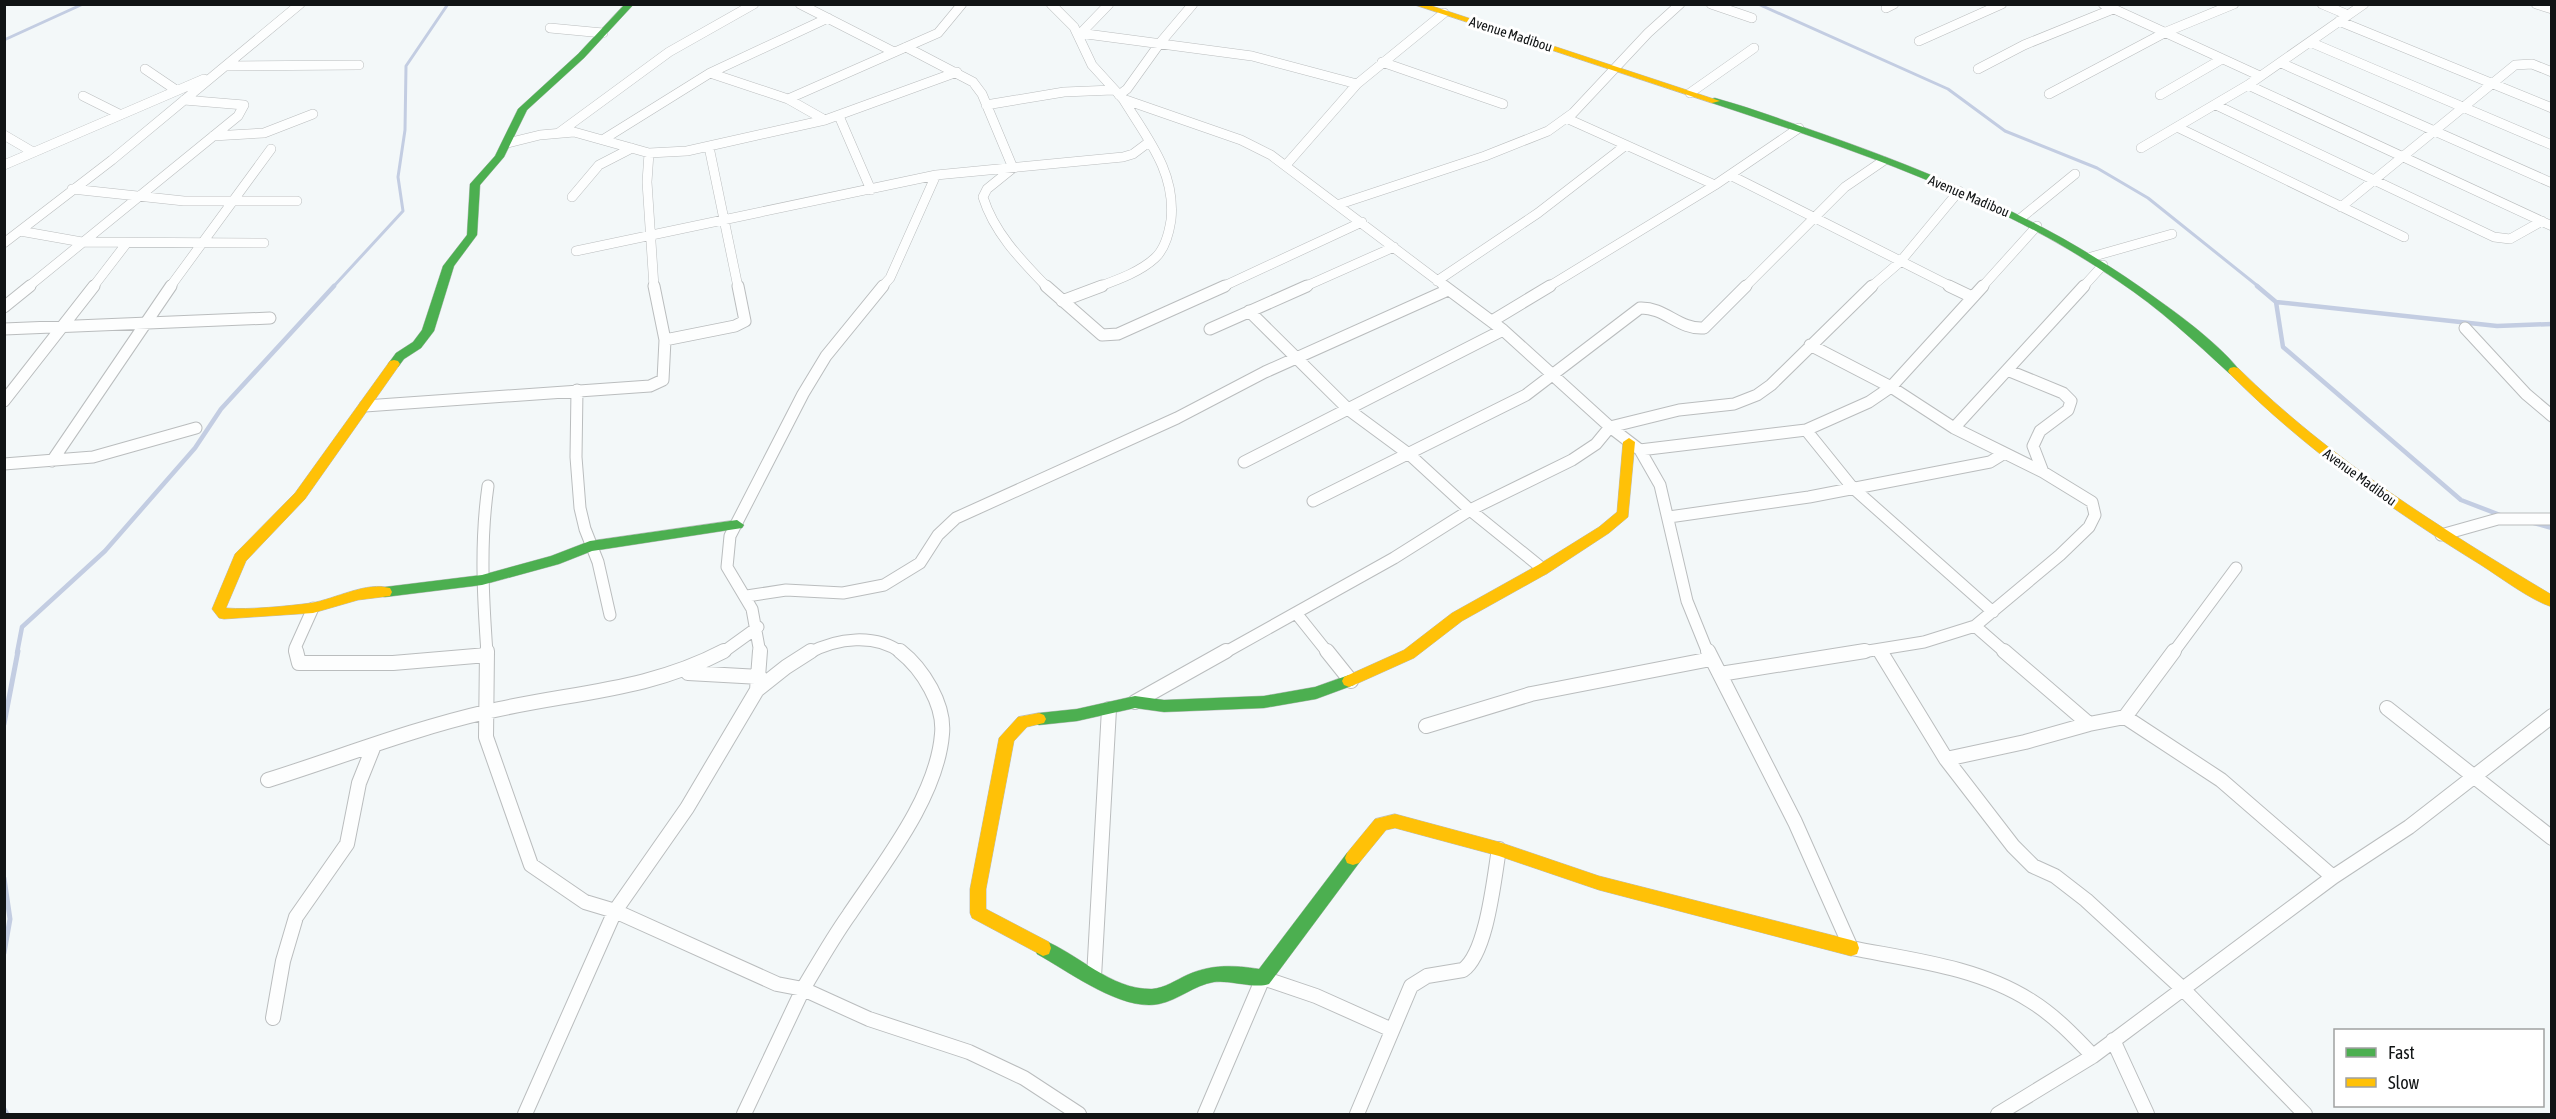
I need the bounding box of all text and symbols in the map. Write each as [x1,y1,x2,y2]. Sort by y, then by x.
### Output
street label: Avenue Madibou [1467,13,1555,55]
street label: Avenue Madibou [1926,172,2012,220]
street label: Avenue Madibou [2320,445,2400,509]
legend [2334,1029,2544,1107]
text: Fast [2388,1042,2415,1063]
text: Slow [2388,1072,2419,1093]

